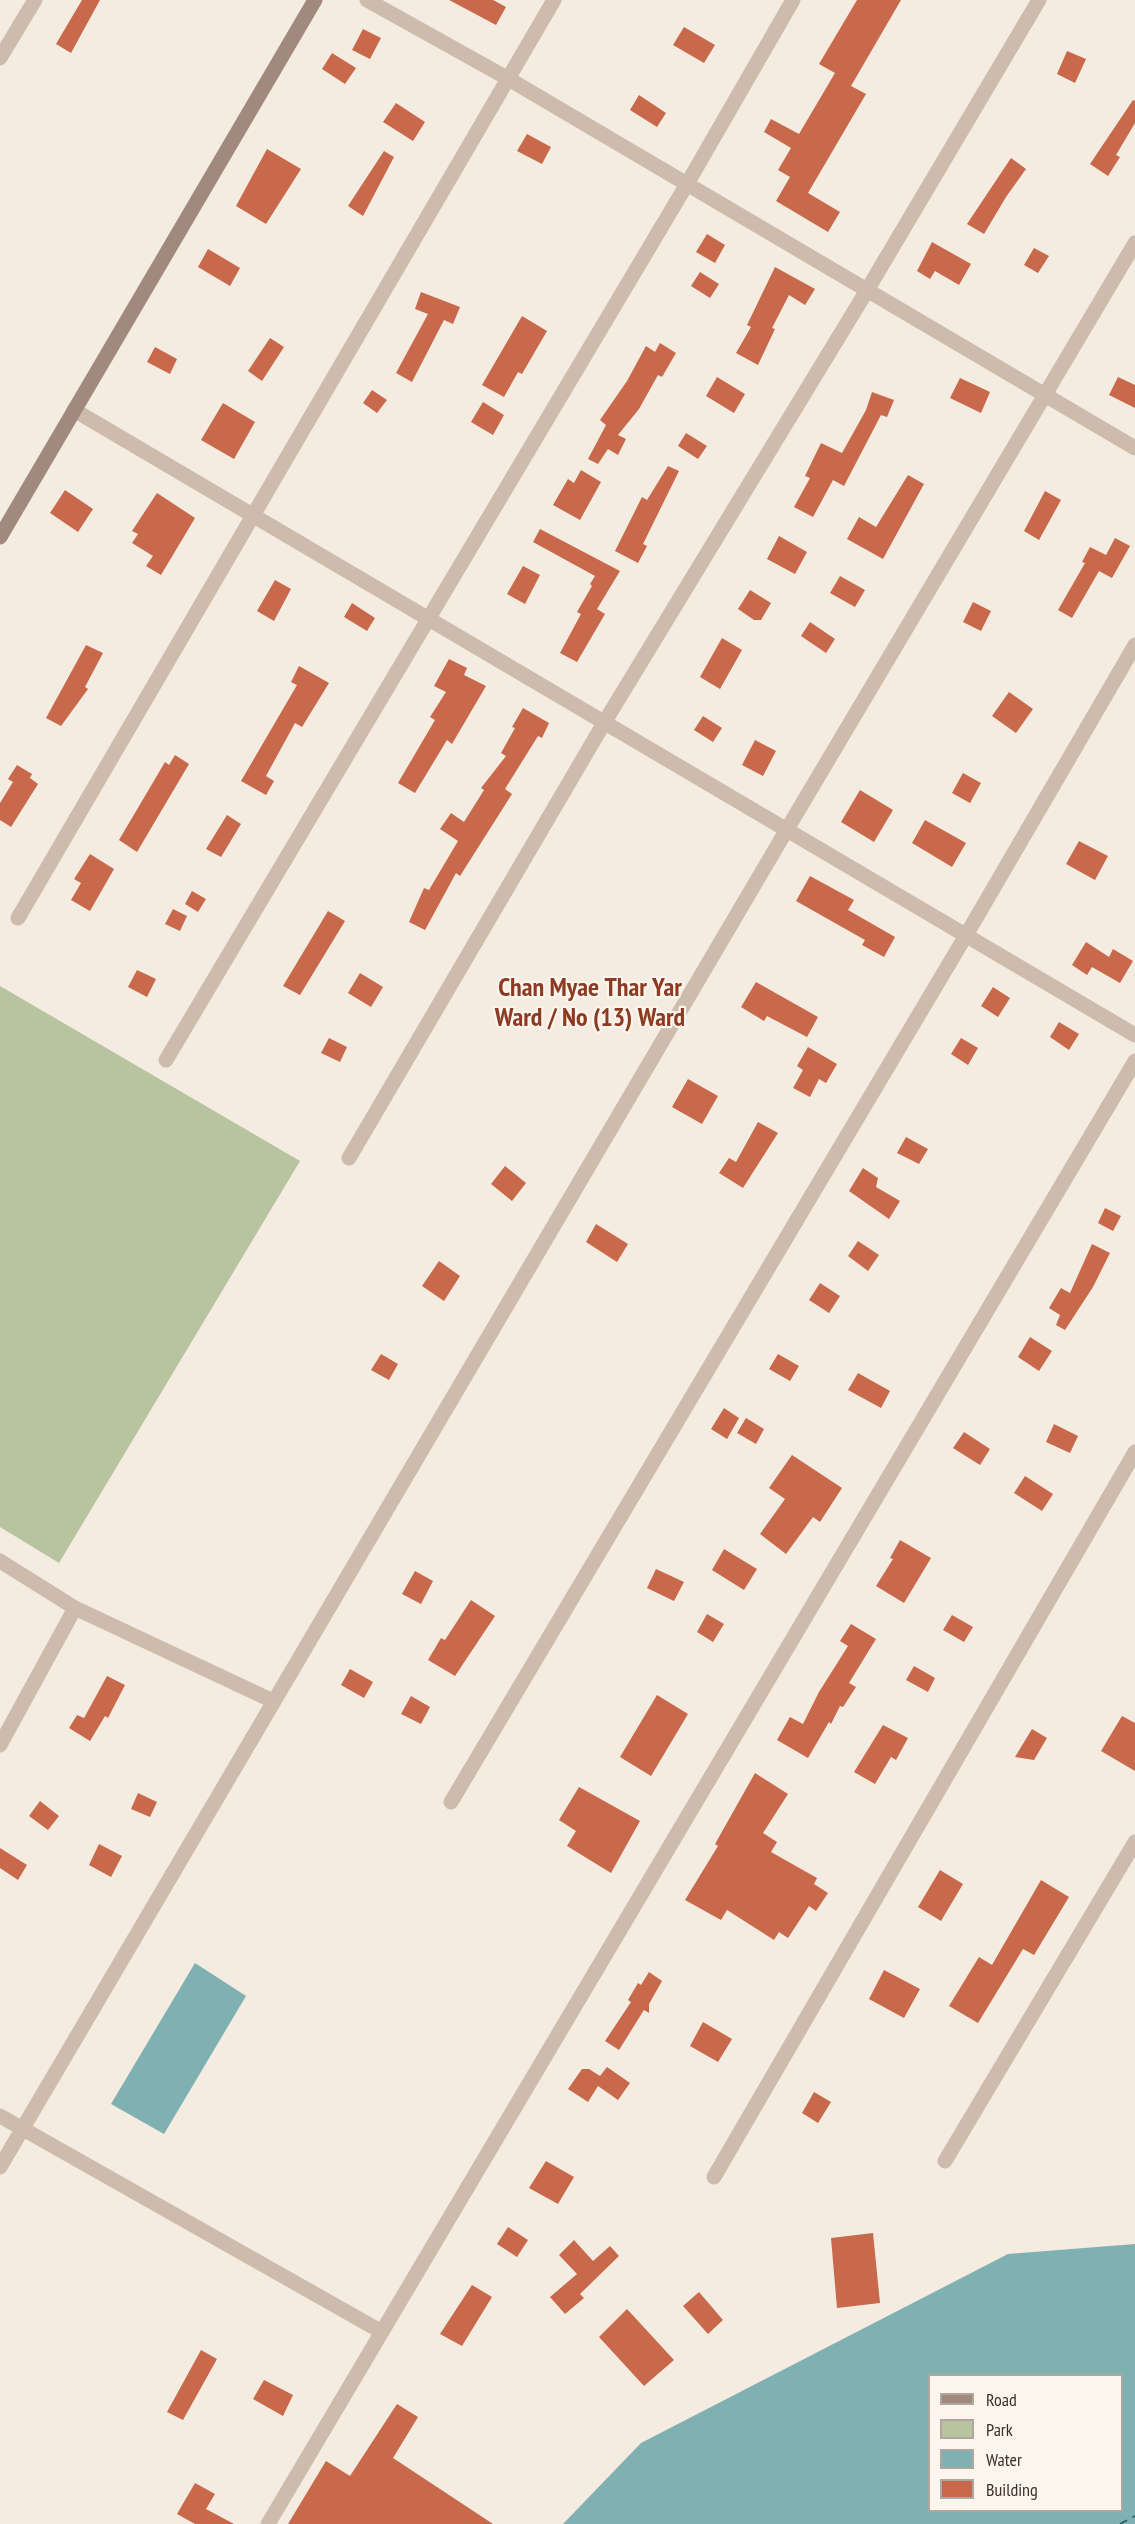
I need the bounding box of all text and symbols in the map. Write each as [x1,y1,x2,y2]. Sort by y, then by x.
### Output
district label: Chan Myae Thar Yar Ward / No (13) Ward [495,973,685,1034]
legend [928,2374,1123,2512]
text: Road [986,2388,1017,2411]
text: Park [986,2418,1013,2441]
text: Water [986,2448,1022,2471]
text: Building [986,2478,1038,2501]

